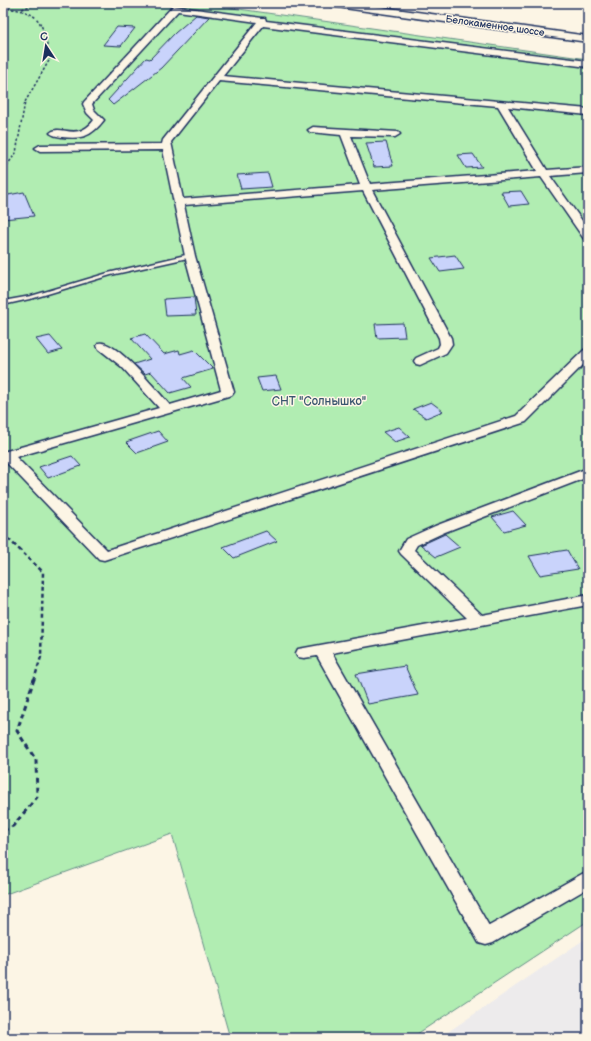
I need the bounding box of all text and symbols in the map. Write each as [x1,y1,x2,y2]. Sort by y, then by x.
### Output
street label: Белокаменное шоссе [445,13,546,39]
north arrow [26,26,66,66]
text: С [39,29,49,44]
park label: СНТ "Солнышко" [272,394,366,409]

